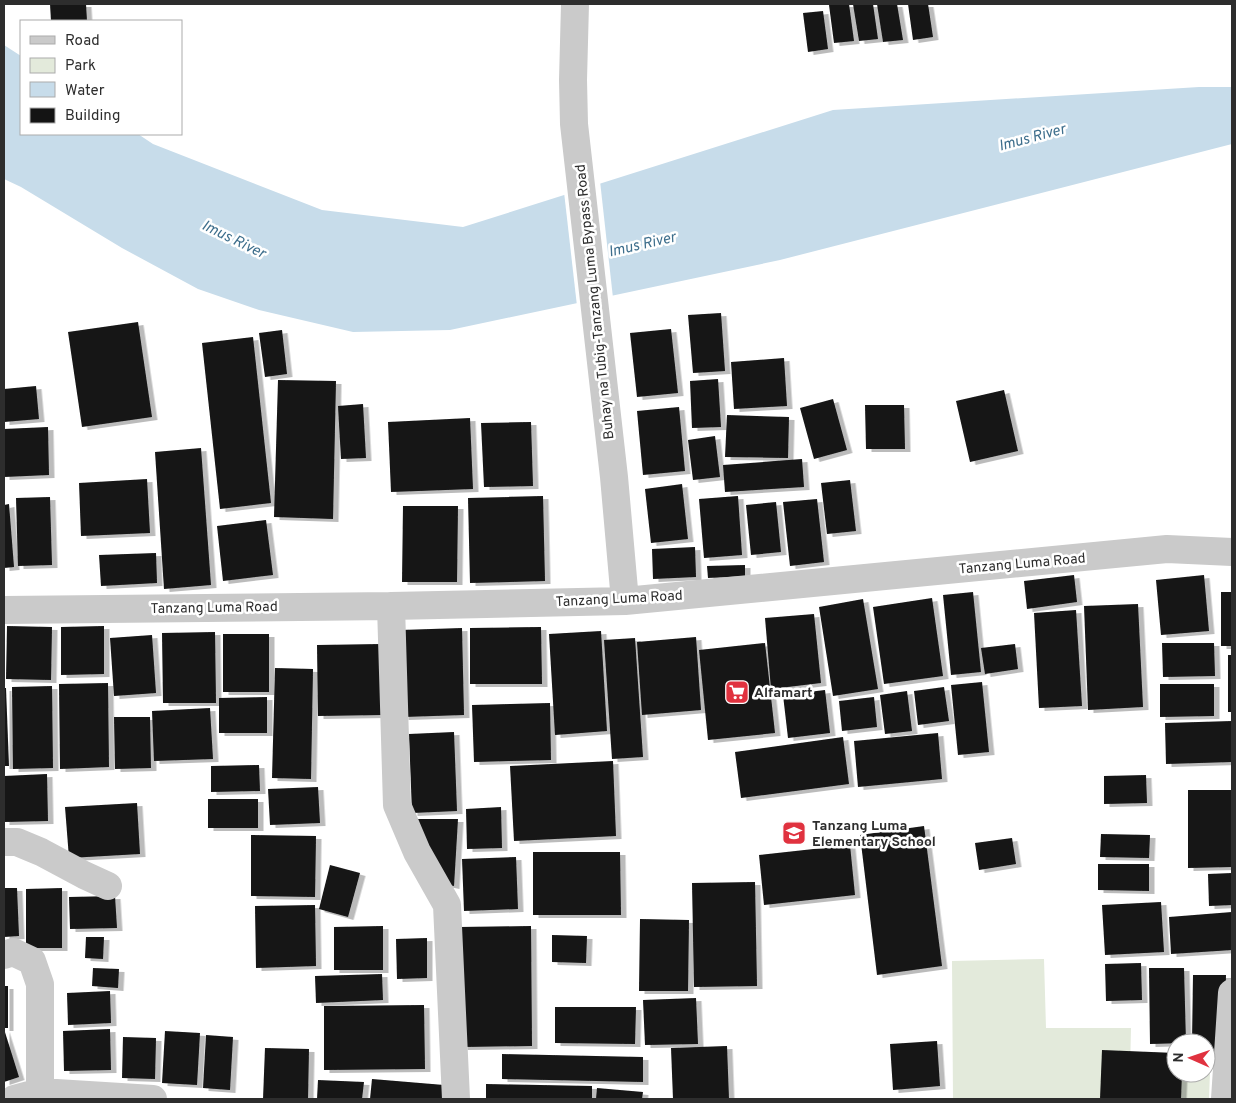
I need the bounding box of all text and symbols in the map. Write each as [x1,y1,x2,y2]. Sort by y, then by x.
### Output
legend [20,20,182,135]
text: Road [65,32,100,51]
text: Park [65,57,96,76]
text: Water [65,82,105,101]
text: Building [65,107,120,126]
water label: Imus River [997,120,1069,157]
street label: Buhay na Tubig-Tanzang Luma Bypass Road [573,164,618,440]
water label: Imus River [198,217,270,264]
water label: Imus River [607,228,679,262]
street label: Tanzang Luma Road [958,550,1086,579]
street label: Tanzang Luma Road [555,588,683,611]
street label: Tanzang Luma Road [150,599,278,618]
supermarket icon: Alfamart [724,679,750,705]
place label: Alfamart [754,685,813,702]
place label: Tanzang Luma Elementary School [812,818,936,851]
school or university icon: Tanzang Luma Elementary School [781,820,807,846]
north arrow [1166,1033,1216,1083]
text: N [1171,1052,1188,1063]

